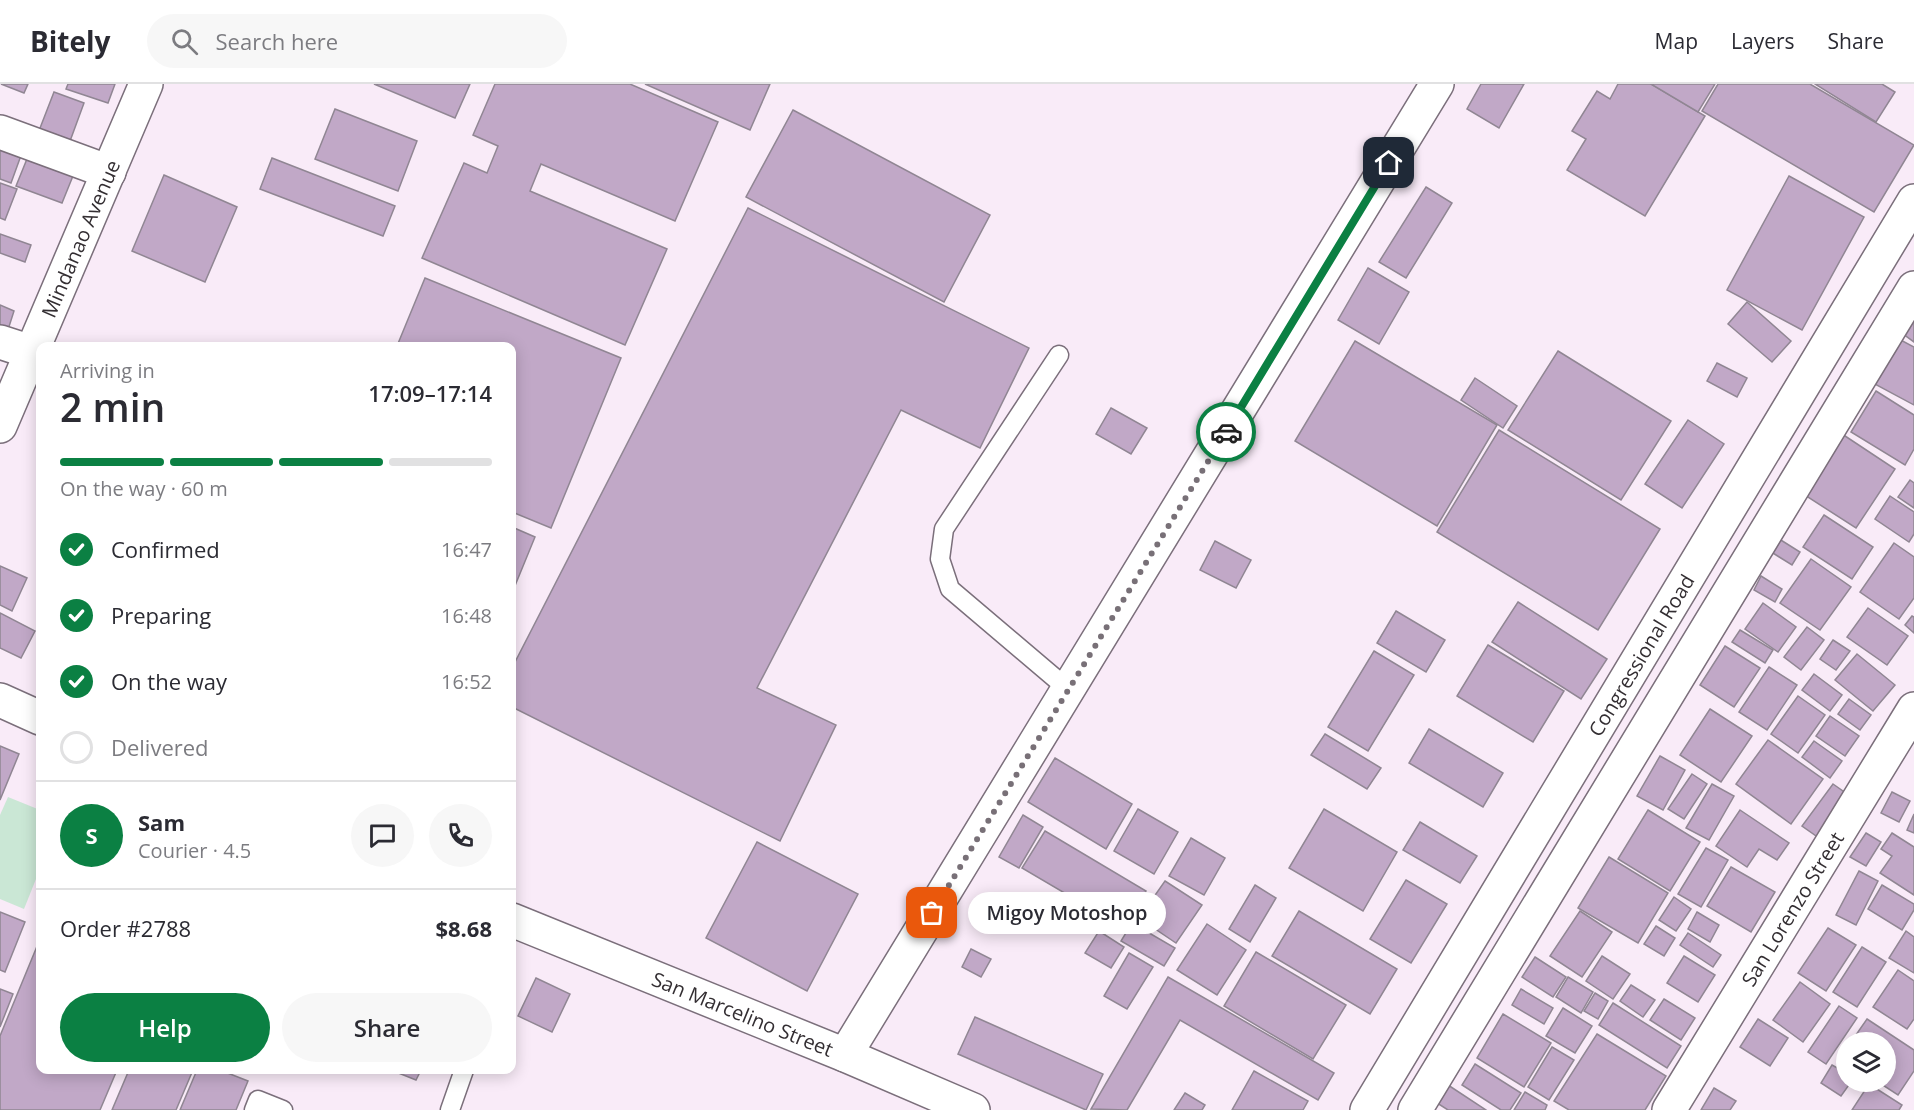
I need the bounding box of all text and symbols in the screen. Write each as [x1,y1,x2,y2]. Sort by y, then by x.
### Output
search box [147,14,567,68]
text: Bitely [30,22,111,60]
icon: search [168,25,201,58]
text: Search here [216,26,338,56]
text: Map [1655,27,1698,55]
text: Layers [1731,27,1795,55]
text: Share [1828,27,1884,55]
pin [1363,137,1414,188]
icon: home [1372,146,1405,179]
street label: Mindanao Avenue [35,155,126,321]
text: Arriving in [60,357,155,384]
text: 17:09–17:14 [368,378,492,408]
text: 2 min [60,380,165,433]
courier [1196,402,1256,462]
icon: car [1210,416,1243,449]
text: On the way · 60 m [60,475,228,502]
icon: check [60,533,93,566]
text: Confirmed [111,534,220,564]
text: 16:47 [441,536,492,563]
street label: Congressional Road [1582,569,1700,741]
icon: check [60,599,93,632]
text: Preparing [111,600,211,630]
text: 16:48 [441,602,492,629]
icon: check [60,665,93,698]
text: On the way [111,666,227,696]
text: 16:52 [441,668,492,695]
text: Delivered [111,732,209,762]
button: chat [351,804,414,867]
button: phone [429,804,492,867]
text: Sam [138,807,185,837]
text: S [85,820,98,850]
street label: San Lorenzo Street [1735,826,1850,991]
text: Courier · 4.5 [138,837,251,864]
pin [906,887,957,938]
callout: Migoy Motoshop [968,892,1166,934]
icon: bag [915,896,948,929]
text: Migoy Motoshop [986,899,1148,926]
text: Order #2788 [60,913,191,943]
text: $8.68 [435,913,492,943]
street label: San Marcelino Street [648,965,837,1062]
button: Help [60,993,270,1062]
button: Share [282,993,492,1062]
map controls [1836,1032,1896,1092]
button: layers [1836,1032,1896,1092]

